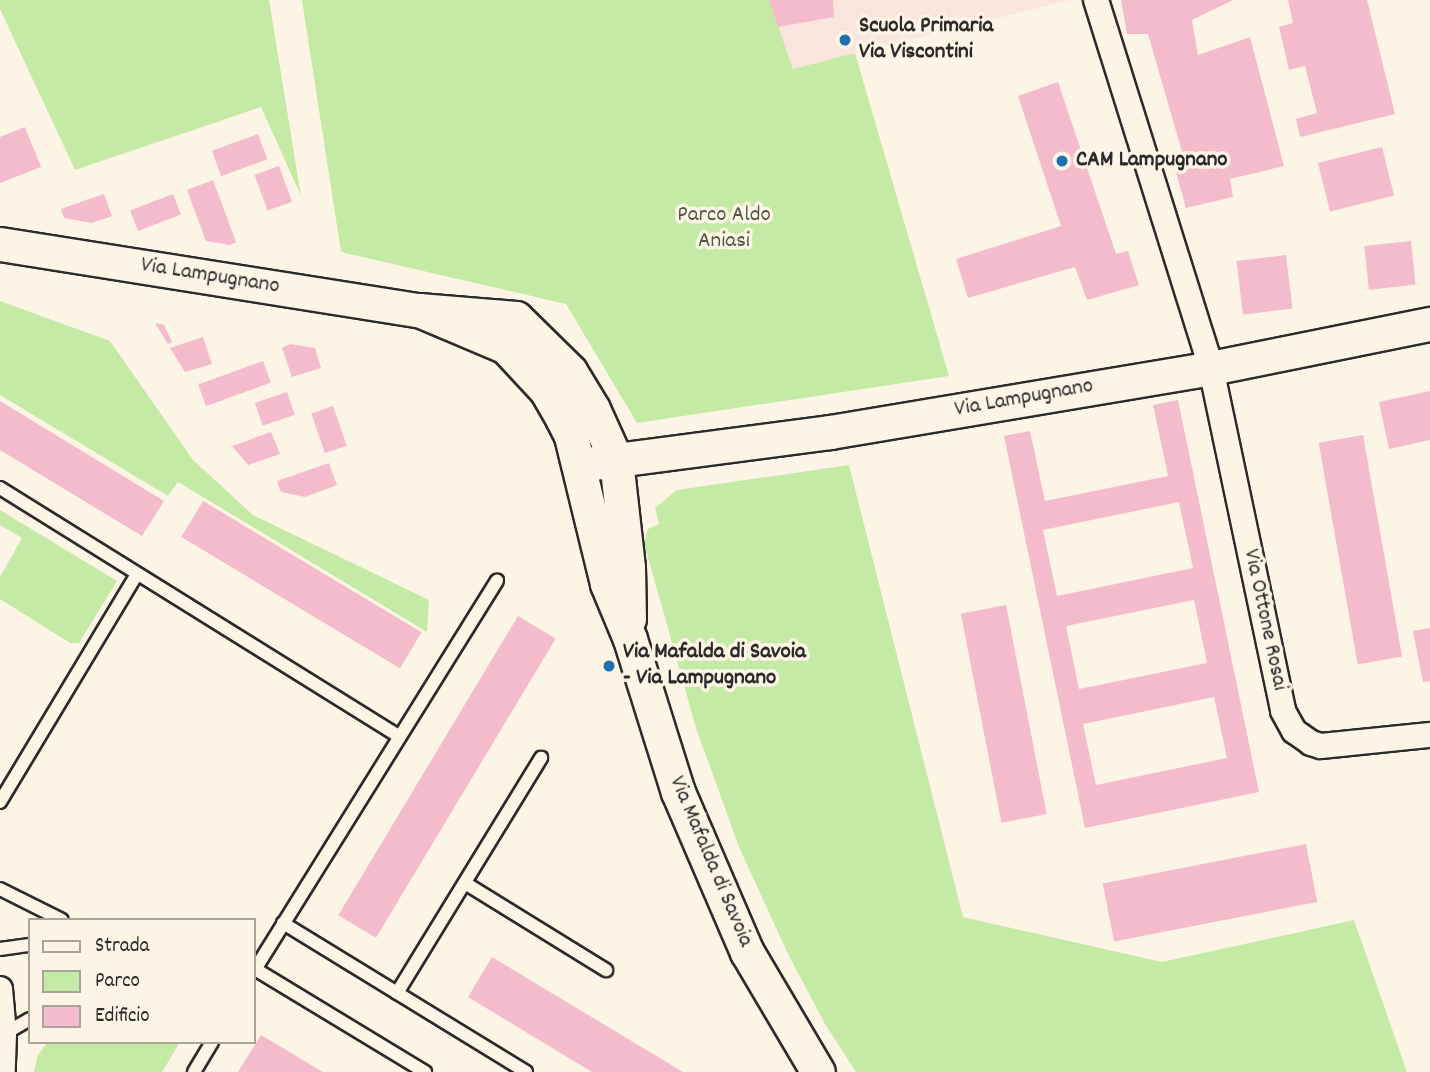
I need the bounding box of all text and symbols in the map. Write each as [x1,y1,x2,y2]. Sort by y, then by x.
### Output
place label: Scuola Primaria Via Viscontini [859,13,993,67]
marker: Scuola Primaria Via Viscontini [837,32,853,48]
place label: CAM Lampugnano [1076,147,1228,175]
marker: CAM Lampugnano [1054,153,1070,169]
park label: Parco Aldo Aniasi [677,202,771,256]
street label: Via Lampugnano [139,252,281,302]
street label: Via Lampugnano [953,373,1095,425]
street label: Via Ottone Rosai [1236,547,1292,693]
place label: Via Mafalda di Savoia - Via Lampugnano [623,639,806,693]
marker: Via Mafalda di Savoia - Via Lampugnano [601,658,617,674]
street label: Via Mafalda di Savoia [662,772,758,952]
legend [28,918,256,1044]
text: Strada [95,932,149,962]
text: Parco [95,967,140,997]
text: Edificio [95,1002,150,1032]

